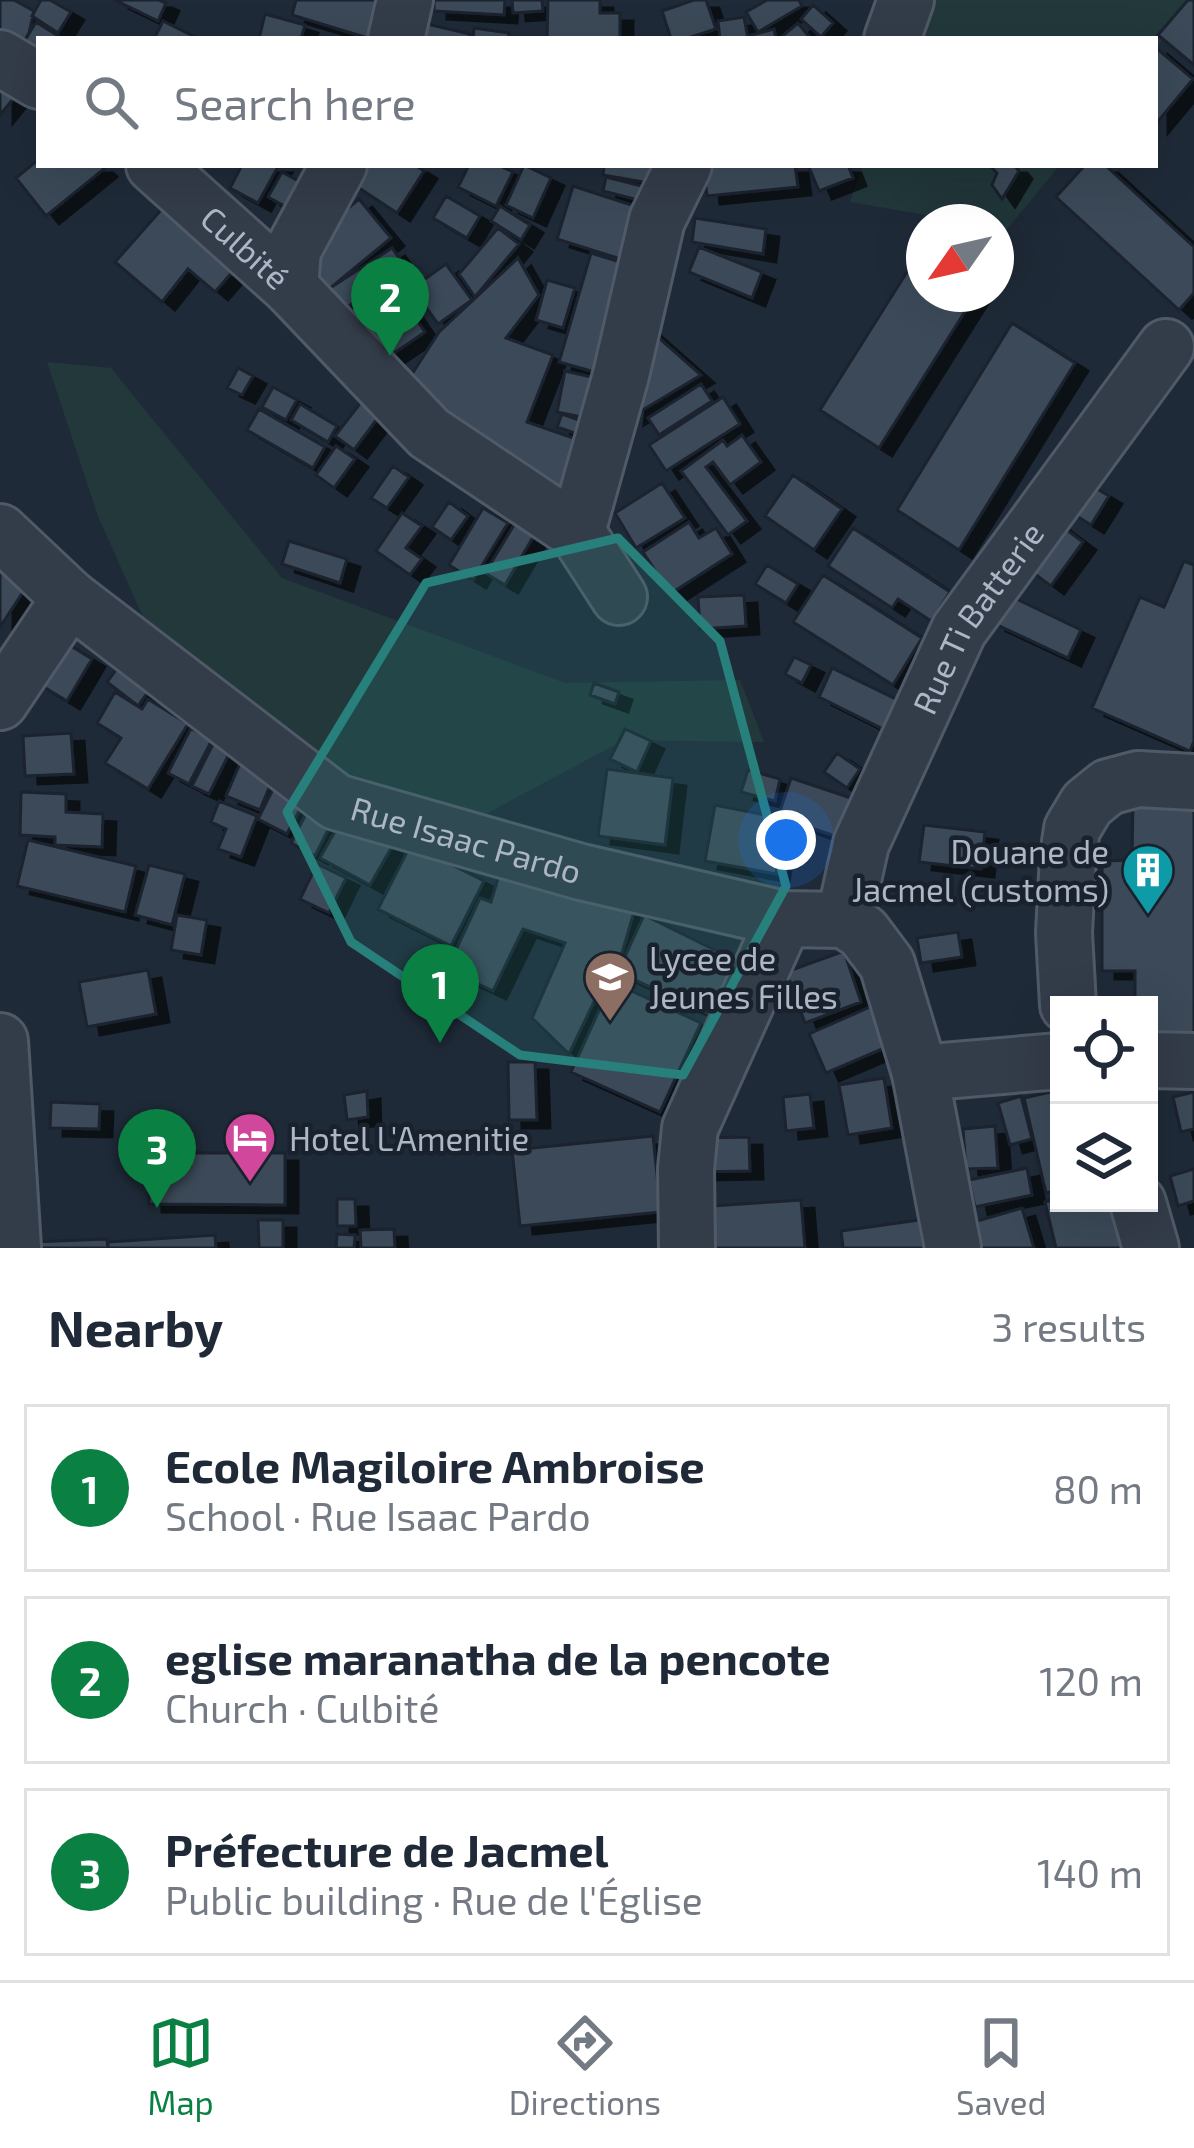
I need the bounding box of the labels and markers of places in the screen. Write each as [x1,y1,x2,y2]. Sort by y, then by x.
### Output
pin: 2 [351,257,429,356]
place label: Douane de Jacmel (customs) [852,831,1109,909]
building icon: Douane de Jacmel (customs) [1120,842,1176,916]
place label: Lycee de Jeunes Filles [649,938,838,1016]
pin: 1 [401,944,479,1043]
school or university icon: Lycee de Jeunes Filles [582,949,638,1023]
pin: 3 [118,1109,196,1208]
hotel icon: Hotel L'Amenitie [222,1110,278,1184]
place label: Hotel L'Amenitie [289,1118,529,1158]

